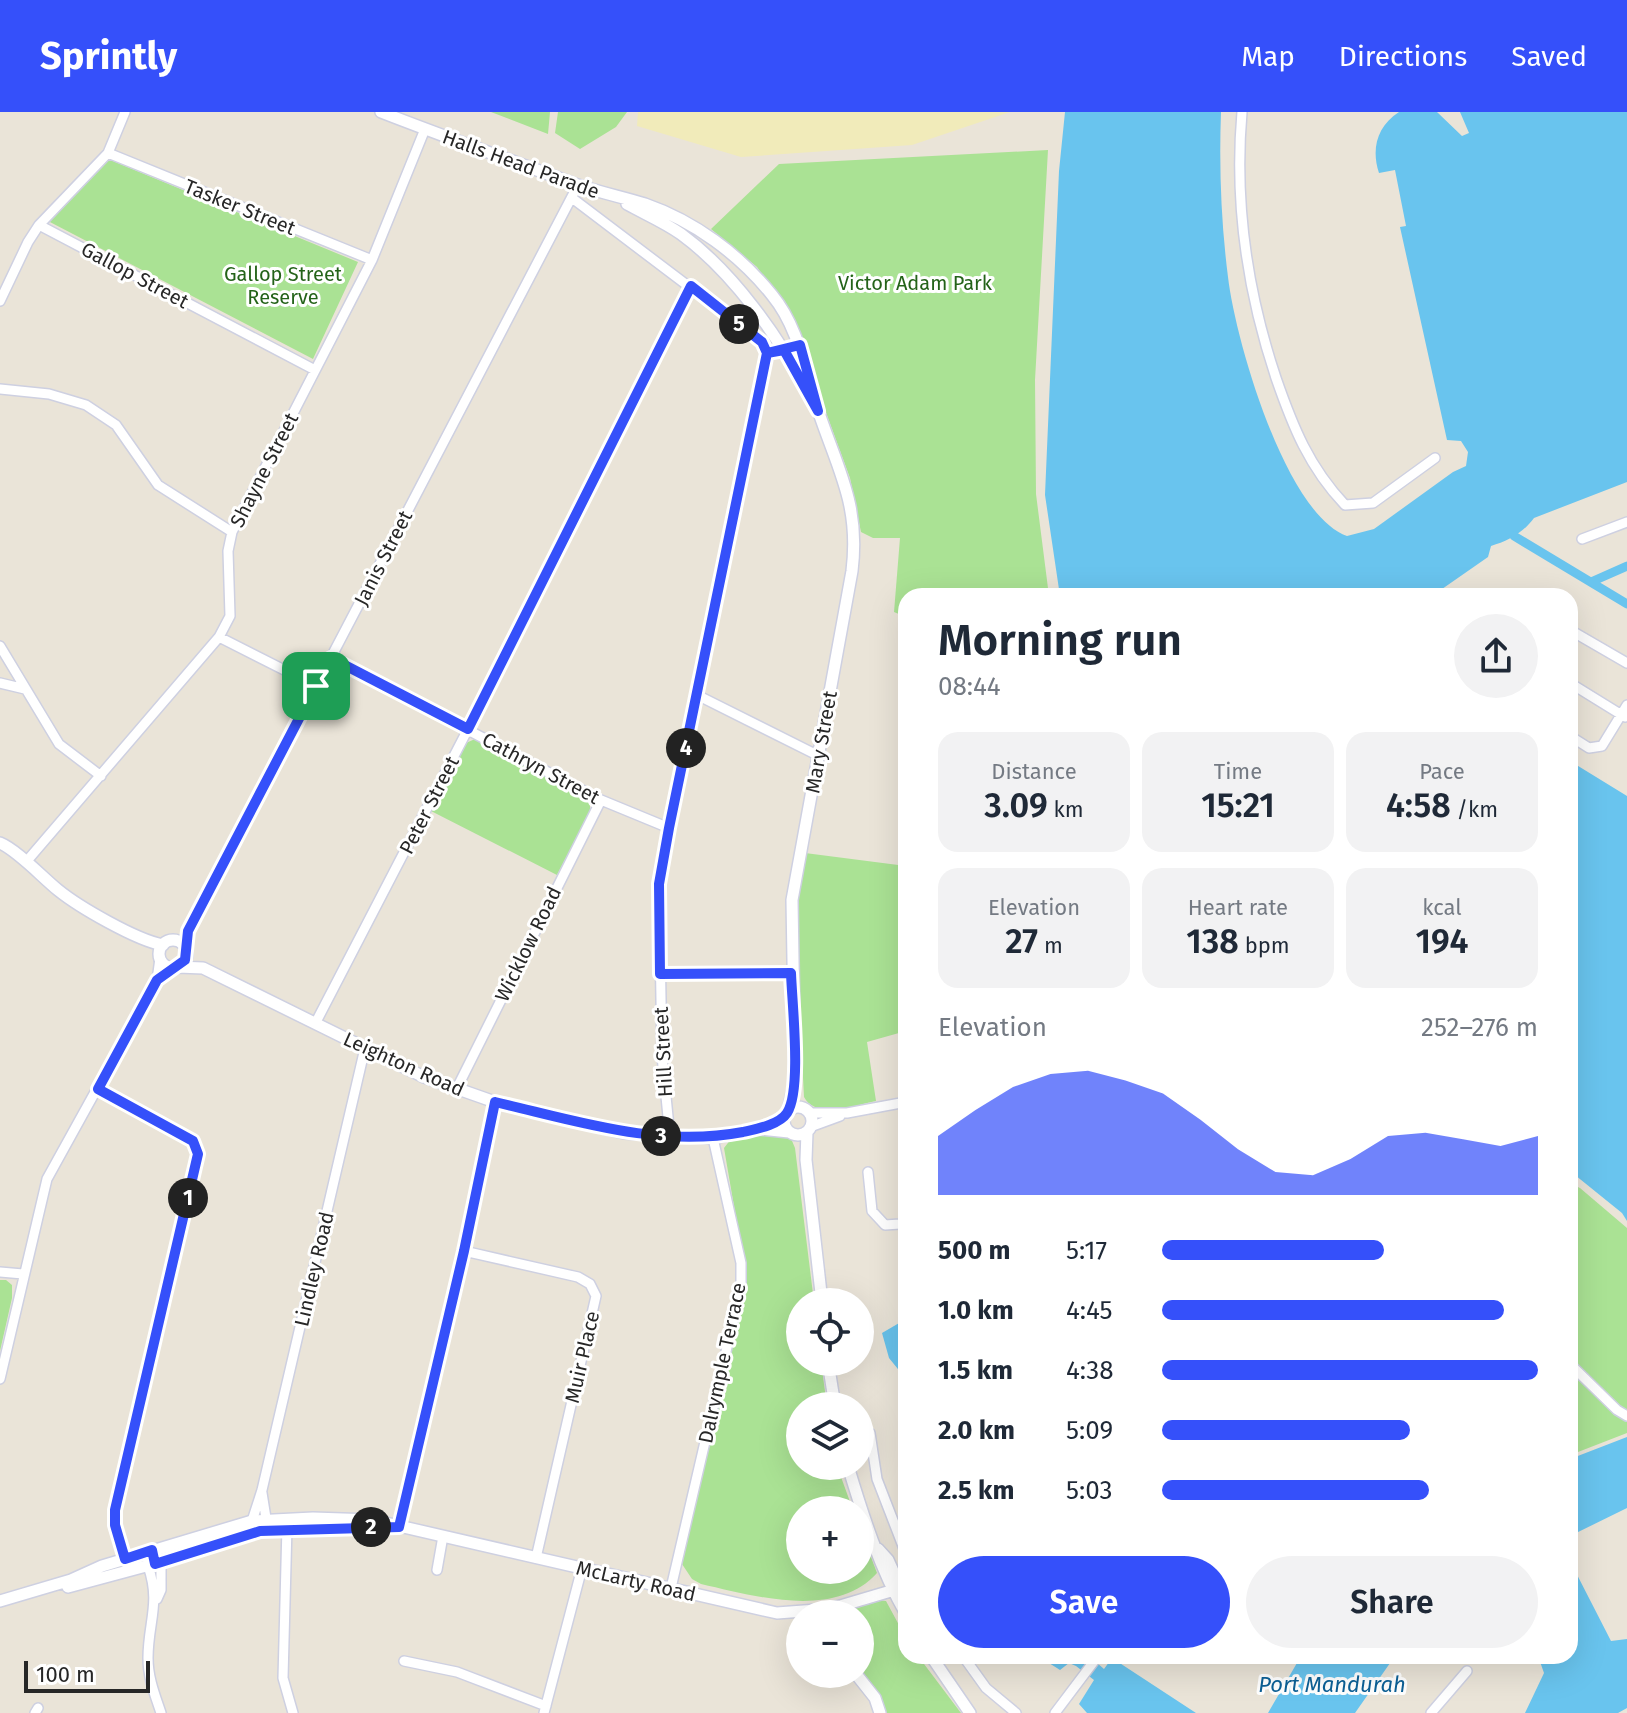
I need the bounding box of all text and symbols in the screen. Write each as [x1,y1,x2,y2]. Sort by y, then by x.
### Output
text: Sprintly [40,33,177,79]
text: Map [1241,40,1295,73]
text: Directions [1339,40,1467,73]
text: Saved [1511,40,1587,73]
street label: Halls Head Parade [439,124,603,204]
street label: Tasker Street [181,174,300,240]
street label: Gallop Street [77,237,193,314]
park label: Gallop Street Reserve [224,262,343,309]
park label: Victor Adam Park [838,271,993,295]
pin: 5 [719,304,759,344]
text: 5 [733,310,745,337]
street label: Shayne Street [225,408,303,531]
street label: Janis Street [349,506,417,609]
text: Morning run [938,614,1182,667]
button: share [1454,614,1538,698]
pin [282,652,350,720]
icon: arrive [294,664,338,708]
text: 08:44 [938,671,1001,702]
street label: Mary Street [800,688,842,795]
street label: Cathryn Street [478,727,605,809]
pin: 4 [666,728,706,768]
text: 4 [680,734,692,761]
street label: Peter Street [394,751,464,858]
text: Distance [991,758,1077,785]
text: Time [1214,758,1262,785]
text: Pace [1419,758,1465,785]
text: 3.09 [984,785,1048,826]
text: 15:21 [1201,785,1275,826]
text: 4:58 [1386,785,1451,826]
text: km [1048,796,1084,823]
text: /km [1451,796,1498,823]
street label: Wicklow Road [490,882,566,1006]
text: Elevation [988,894,1080,921]
text: Heart rate [1188,894,1288,921]
text: kcal [1422,894,1462,921]
text: 27 [1005,921,1038,962]
text: 138 [1186,921,1239,962]
text: 194 [1416,921,1468,962]
text: m [1038,932,1063,959]
text: bpm [1239,932,1290,959]
street label: Hill Street [649,1005,677,1098]
text: Elevation [938,1012,1047,1043]
text: 252–276 m [1421,1012,1538,1043]
street label: Leighton Road [340,1027,468,1101]
pin: 3 [641,1116,681,1156]
text: 3 [655,1122,667,1149]
pin: 1 [168,1178,208,1218]
text: 1 [183,1184,193,1211]
street label: Lindley Road [289,1209,339,1329]
text: 500 m [938,1235,1011,1266]
text: 5:17 [1066,1235,1107,1266]
street label: Dalrymple Terrace [693,1280,751,1446]
map controls [786,1288,874,1688]
button: locate [786,1288,874,1376]
text: 1.0 km [938,1295,1014,1326]
text: 4:45 [1066,1295,1113,1326]
street label: Muir Place [560,1309,604,1405]
text: 1.5 km [938,1355,1013,1386]
text: 4:38 [1066,1355,1114,1386]
button: layers [786,1392,874,1480]
text: 2.0 km [938,1415,1015,1446]
text: 5:09 [1066,1415,1113,1446]
text: 2.5 km [938,1475,1014,1506]
text: 5:03 [1066,1475,1113,1506]
button: + [786,1496,874,1584]
pin: 2 [351,1507,391,1547]
text: 2 [365,1513,377,1540]
street label: McLarty Road [574,1556,698,1606]
button: Save [938,1556,1230,1648]
button: Share [1246,1556,1538,1648]
button: − [786,1600,874,1688]
scale bar [24,1657,150,1693]
text: 100 m [36,1661,95,1688]
water label: Port Mandurah [1258,1671,1406,1698]

